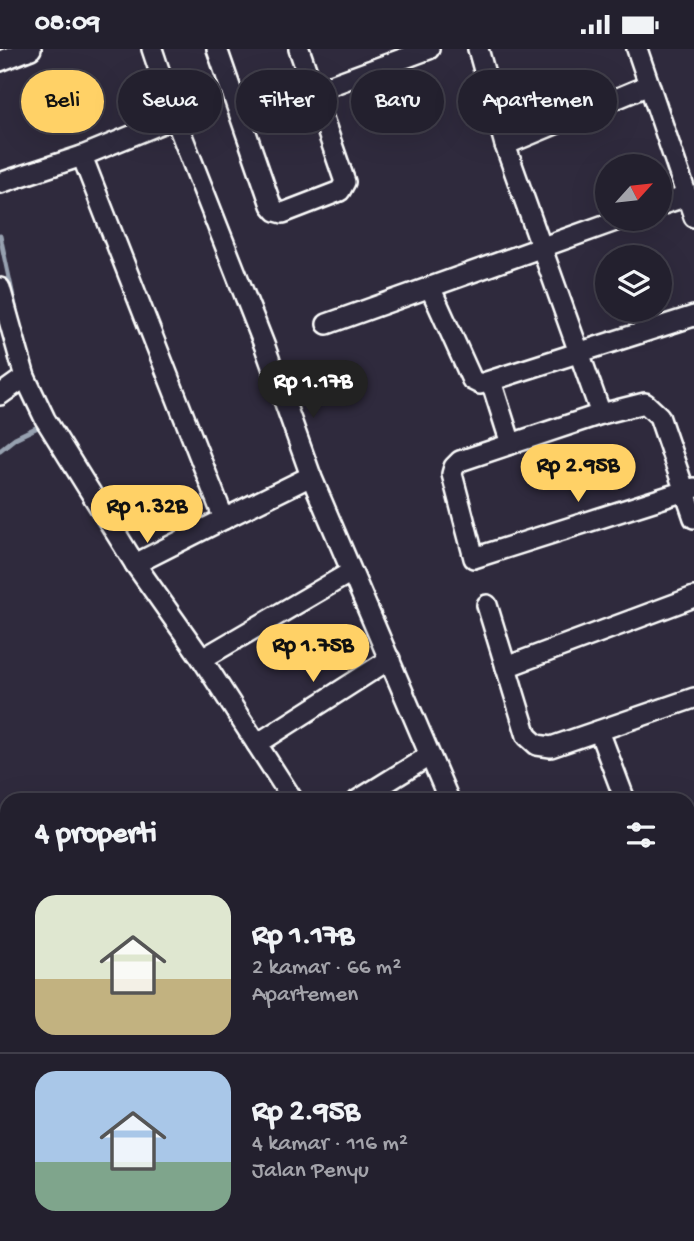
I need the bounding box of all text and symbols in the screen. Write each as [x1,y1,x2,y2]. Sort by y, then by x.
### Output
text: 08:09 [35,9,100,40]
chip: Beli [21,70,104,133]
chip: Sewa [118,70,222,133]
chip: Filter [236,70,337,133]
chip: Baru [351,70,444,133]
chip: Apartemen [458,70,617,133]
north arrow [595,154,672,231]
map controls [595,154,672,322]
button: layers [595,245,672,322]
pin: Rp 1.17B [241,361,385,420]
text: Rp 1.17B [274,369,352,396]
pin: Rp 2.95B [506,445,650,504]
text: Rp 2.95B [537,453,619,480]
pin: Rp 1.32B [75,485,219,545]
text: Rp 1.32B [107,494,187,521]
pin: Rp 1.75B [241,625,385,684]
text: Rp 1.75B [272,633,354,660]
icon: filters [622,816,660,854]
text: 4 properti [35,818,157,853]
text: Rp 1.17B [252,920,354,955]
icon: home [91,923,175,1007]
text: 2 kamar · 66 m² [252,955,401,982]
text: Apartemen [252,982,358,1009]
text: Rp 2.95B [252,1096,360,1131]
icon: home [91,1099,175,1183]
text: 4 kamar · 116 m² [252,1131,408,1158]
text: Jalan Penyu [252,1158,369,1185]

